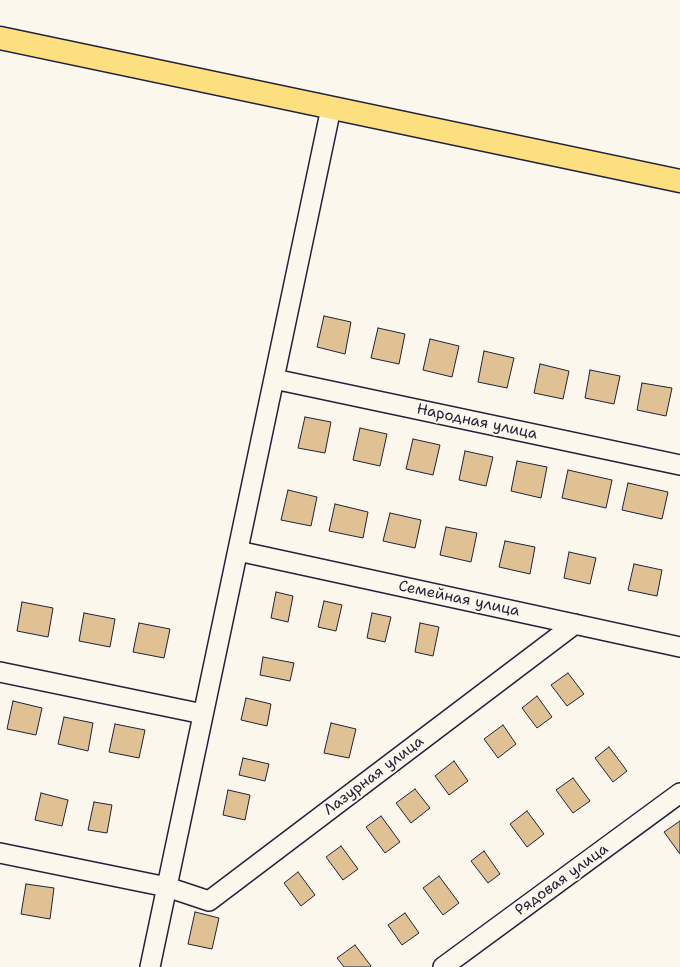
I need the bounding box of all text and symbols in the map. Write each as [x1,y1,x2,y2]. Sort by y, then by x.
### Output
street label: Народная улица [415,400,539,444]
street label: Семейная улица [397,577,521,621]
street label: Лазурная улица [320,733,428,819]
street label: Рядовая улица [512,840,612,920]

